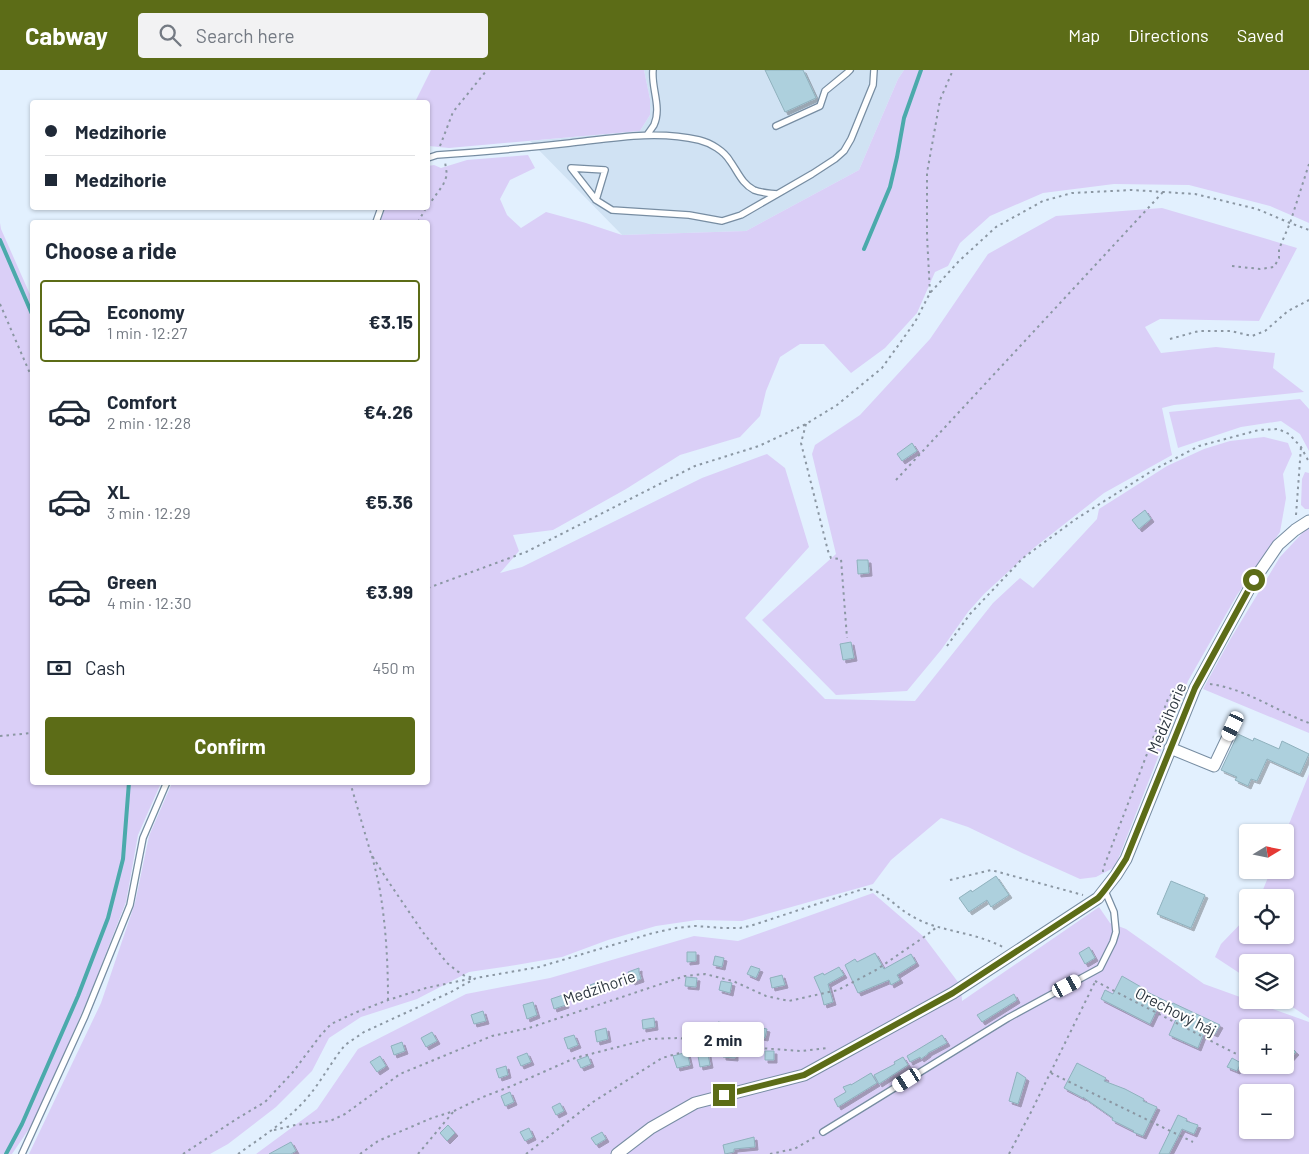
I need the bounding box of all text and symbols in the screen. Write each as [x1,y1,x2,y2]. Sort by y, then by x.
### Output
search box [138,13,488,58]
text: Cabway [25,21,108,50]
icon: search [156,21,184,49]
text: Search here [196,24,295,47]
text: Map [1068,24,1100,46]
text: Directions [1128,24,1209,46]
text: Saved [1237,24,1284,46]
text: Medzihorie [75,120,167,143]
text: Medzihorie [75,168,167,191]
text: Choose a ride [45,237,177,263]
icon: car [47,299,92,344]
text: Economy [107,300,185,323]
text: €3.15 [369,310,413,333]
text: 1 min · 12:27 [107,323,187,342]
icon: car [47,389,92,434]
text: Comfort [107,390,177,413]
text: €4.26 [363,400,413,423]
text: 2 min · 12:28 [107,413,191,432]
icon: car [47,479,92,524]
text: XL [107,480,130,503]
text: €5.36 [365,490,413,513]
text: 3 min · 12:29 [107,503,191,522]
icon: car [47,569,92,614]
route start [1243,569,1265,591]
text: Green [107,570,157,593]
text: €3.99 [365,580,413,603]
text: 4 min · 12:30 [107,593,192,612]
icon: cash [45,654,73,682]
text: Cash [85,656,126,679]
text: 450 m [372,658,415,677]
street label: Medzihorie [1142,680,1190,756]
car [1219,709,1246,743]
button: Confirm [45,717,415,775]
north arrow [1239,824,1294,879]
map controls [1239,824,1294,1139]
button: locate [1239,889,1294,944]
button: layers [1239,954,1294,1009]
street label: Medzihorie [560,966,638,1008]
car [1050,972,1083,1000]
street label: Orechový háj [1132,982,1220,1040]
button: + [1239,1019,1294,1074]
callout: 2 min [683,1022,765,1058]
text: 2 min [704,1030,742,1049]
car [890,1066,923,1094]
route end [713,1084,735,1106]
button: − [1239,1084,1294,1139]

